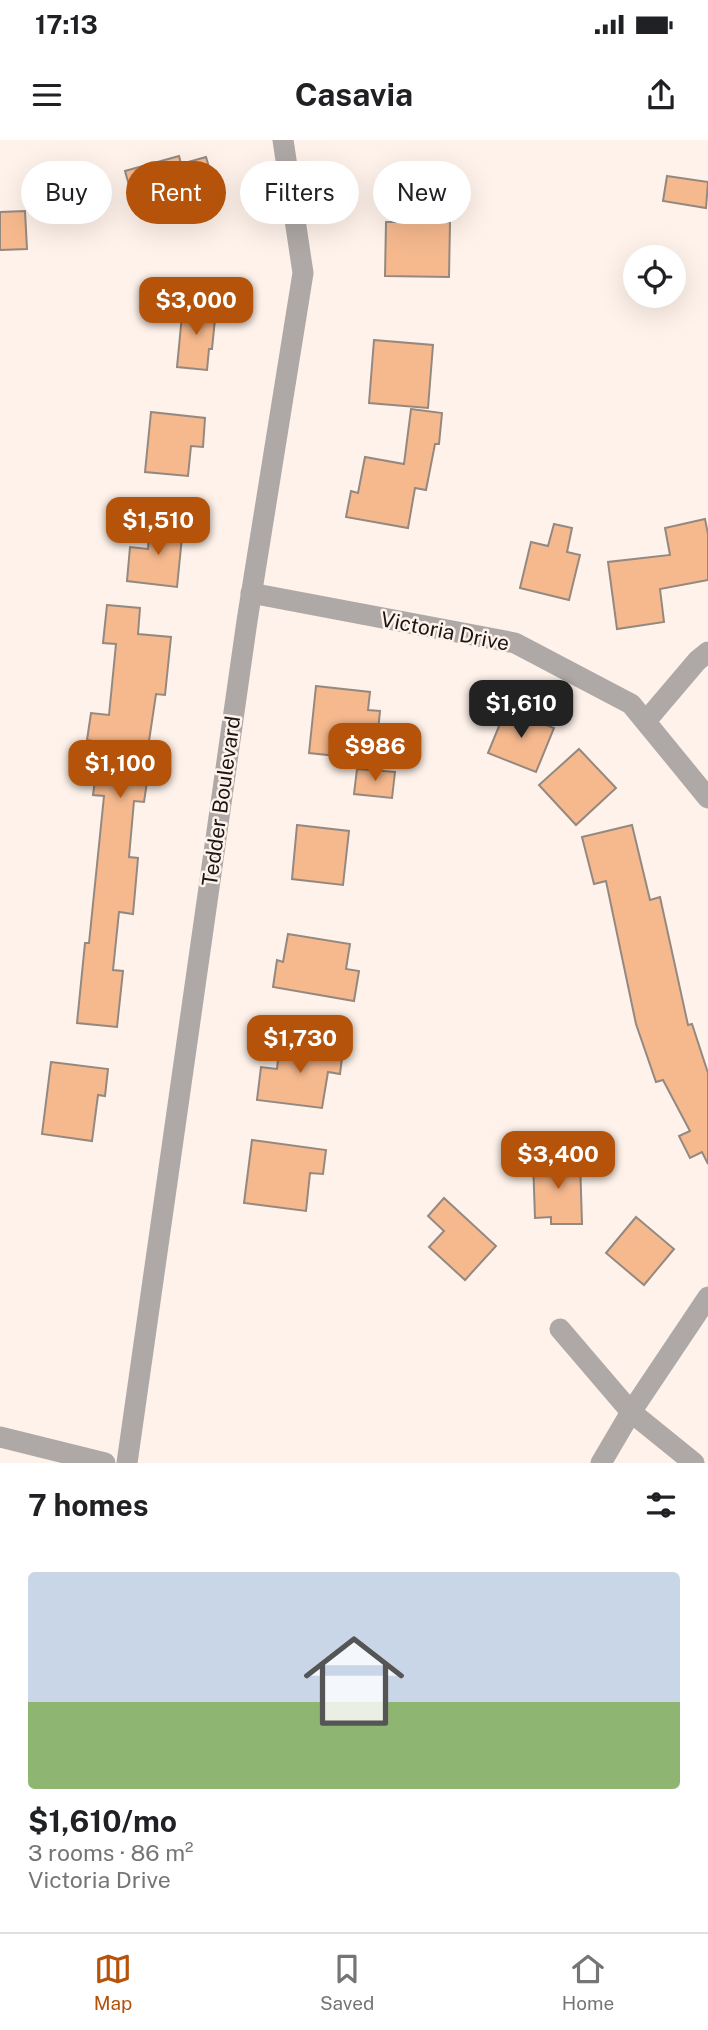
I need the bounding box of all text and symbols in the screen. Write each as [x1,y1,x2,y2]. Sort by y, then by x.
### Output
text: 17:13 [35,9,98,40]
icon: menu [28,76,66,114]
text: Casavia [295,76,413,113]
icon: share [642,76,680,114]
chip: Buy [21,161,112,224]
chip: Rent [126,161,226,224]
chip: Filters [240,161,359,224]
chip: New [373,161,471,224]
map controls [623,245,686,308]
button: locate [623,245,686,308]
pin: $3,000 [139,278,253,337]
text: $3,000 [155,286,237,313]
pin: $1,510 [101,498,215,557]
text: $1,510 [122,506,194,533]
street label: Victoria Drive [379,606,511,656]
pin: $1,610 [464,680,578,740]
text: $1,610 [485,689,557,716]
street label: Tedder Boulevard [197,714,245,888]
pin: $986 [334,724,416,783]
text: $986 [344,732,406,759]
pin: $1,100 [63,740,177,800]
text: $1,100 [84,749,156,776]
pin: $1,730 [243,1016,357,1075]
text: $1,730 [263,1024,337,1051]
pin: $3,400 [501,1132,615,1191]
text: $3,400 [517,1140,599,1167]
icon: filters [642,1486,680,1524]
text: 7 homes [28,1487,149,1523]
icon: home [291,1618,417,1744]
text: $1,610/mo [28,1803,177,1839]
text: 3 rooms · 86 m² [28,1839,194,1866]
text: Victoria Drive [28,1866,171,1893]
tab: Map [94,1950,132,2014]
tab: Saved [320,1950,374,2014]
tab: Home [562,1950,614,2014]

